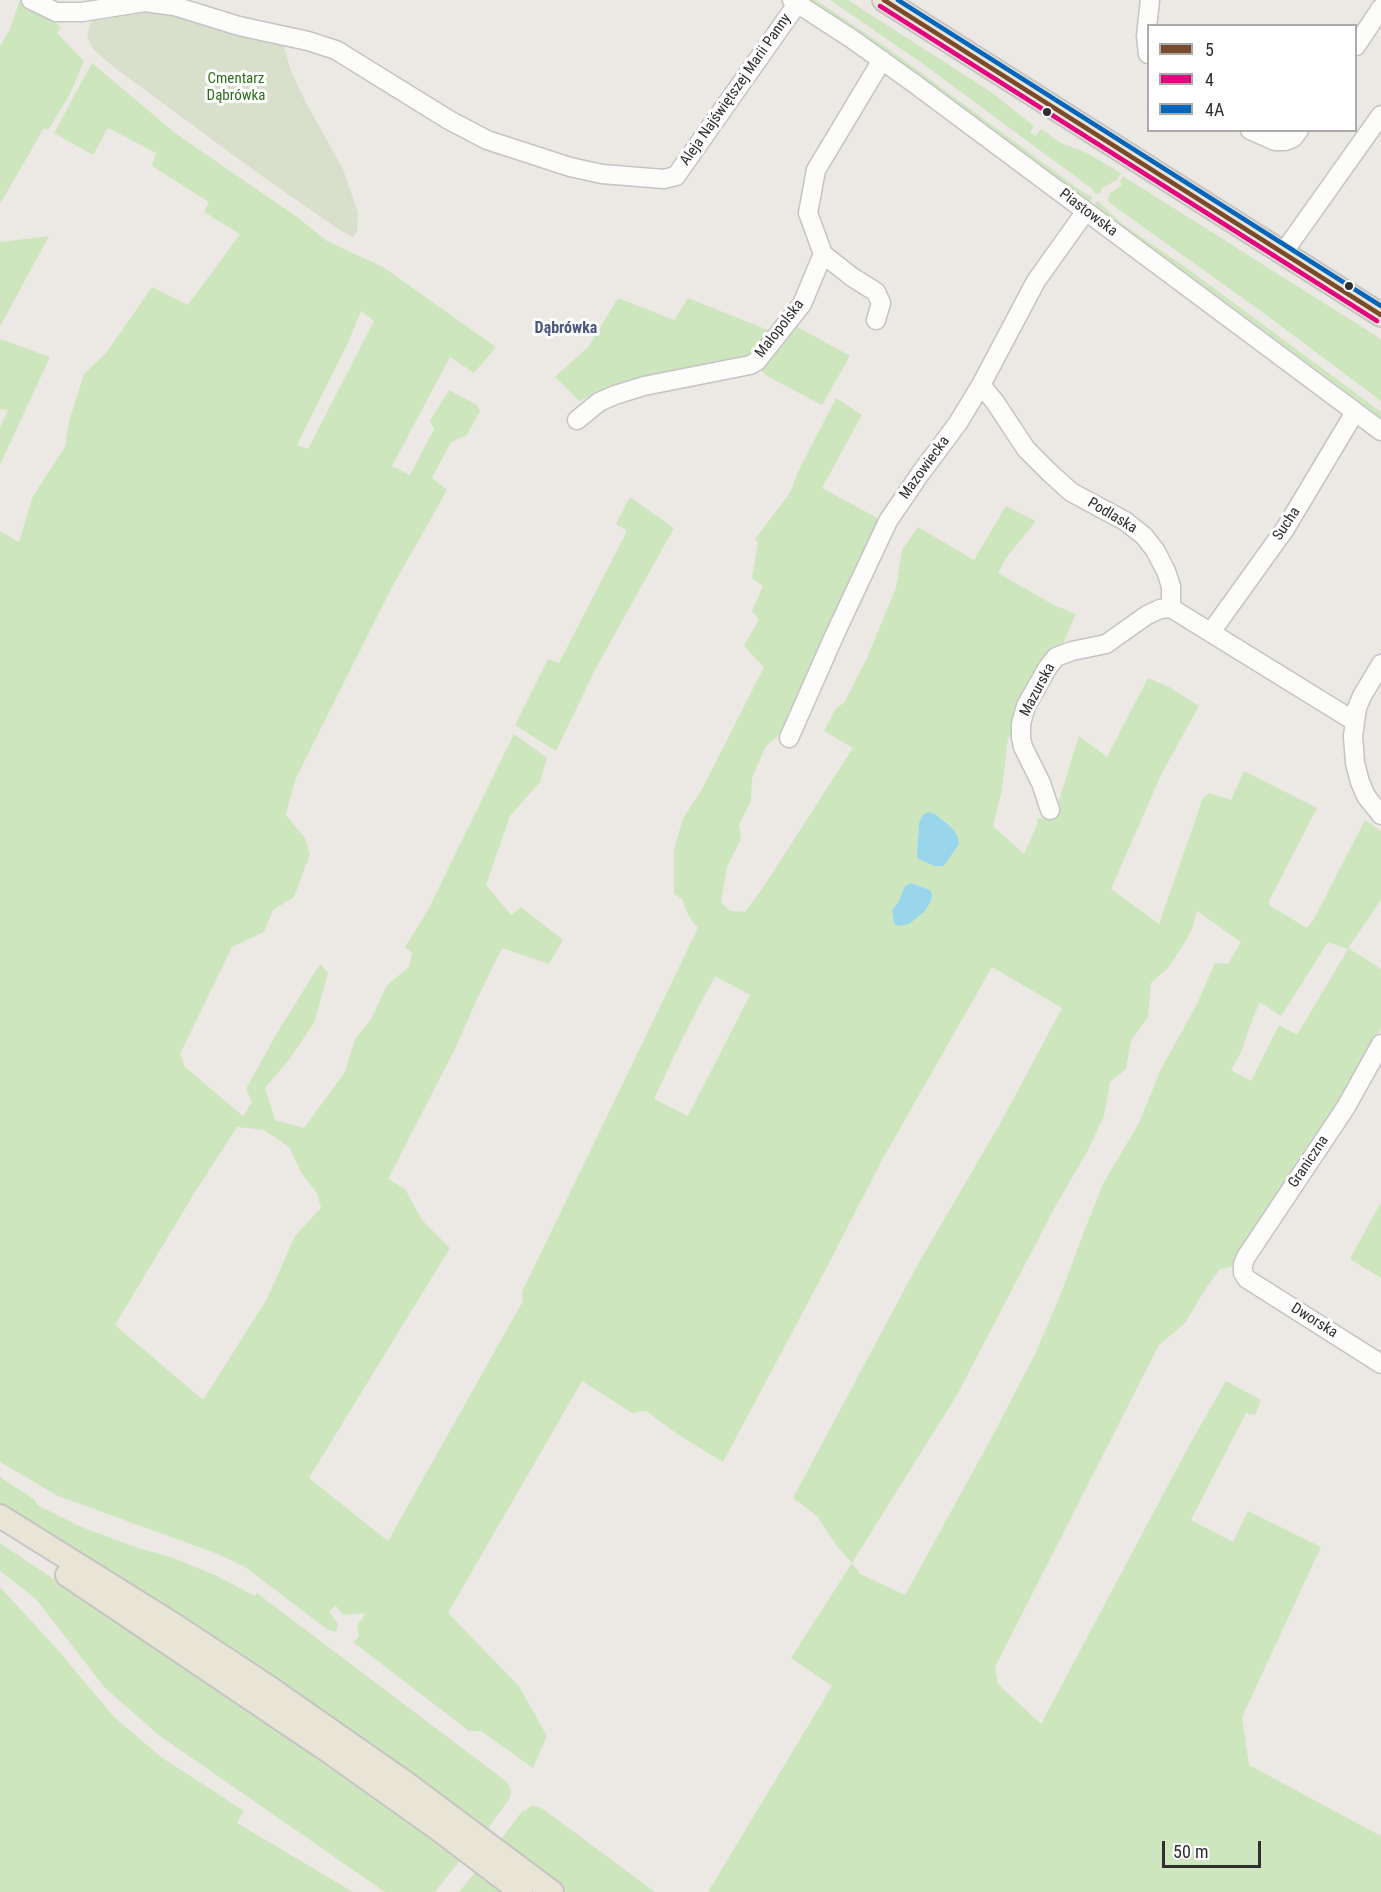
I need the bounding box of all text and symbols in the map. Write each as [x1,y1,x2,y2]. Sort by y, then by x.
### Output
street label: Aleja Najświętszej Marii Panny [677,11,795,169]
legend [1147,24,1357,132]
text: 5 [1205,39,1214,60]
text: 4 [1205,69,1214,90]
park label: Cmentarz Dąbrówka [207,70,265,105]
text: 4A [1205,99,1224,120]
unlabelled marker [1041,106,1053,118]
street label: Piastowska [1055,185,1121,241]
unlabelled marker [1343,280,1355,292]
street label: Małopolska [752,296,808,362]
district label: Dąbrówka [535,319,597,339]
street label: Mazowiecka [896,433,954,503]
street label: Podlaska [1084,494,1140,538]
street label: Sucha [1269,504,1305,544]
street label: Mazurska [1017,660,1059,720]
street label: Graniczna [1285,1133,1333,1191]
street label: Dworska [1288,1300,1340,1342]
scale bar [1165,1829,1264,1867]
text: 50 m [1173,1841,1208,1862]

